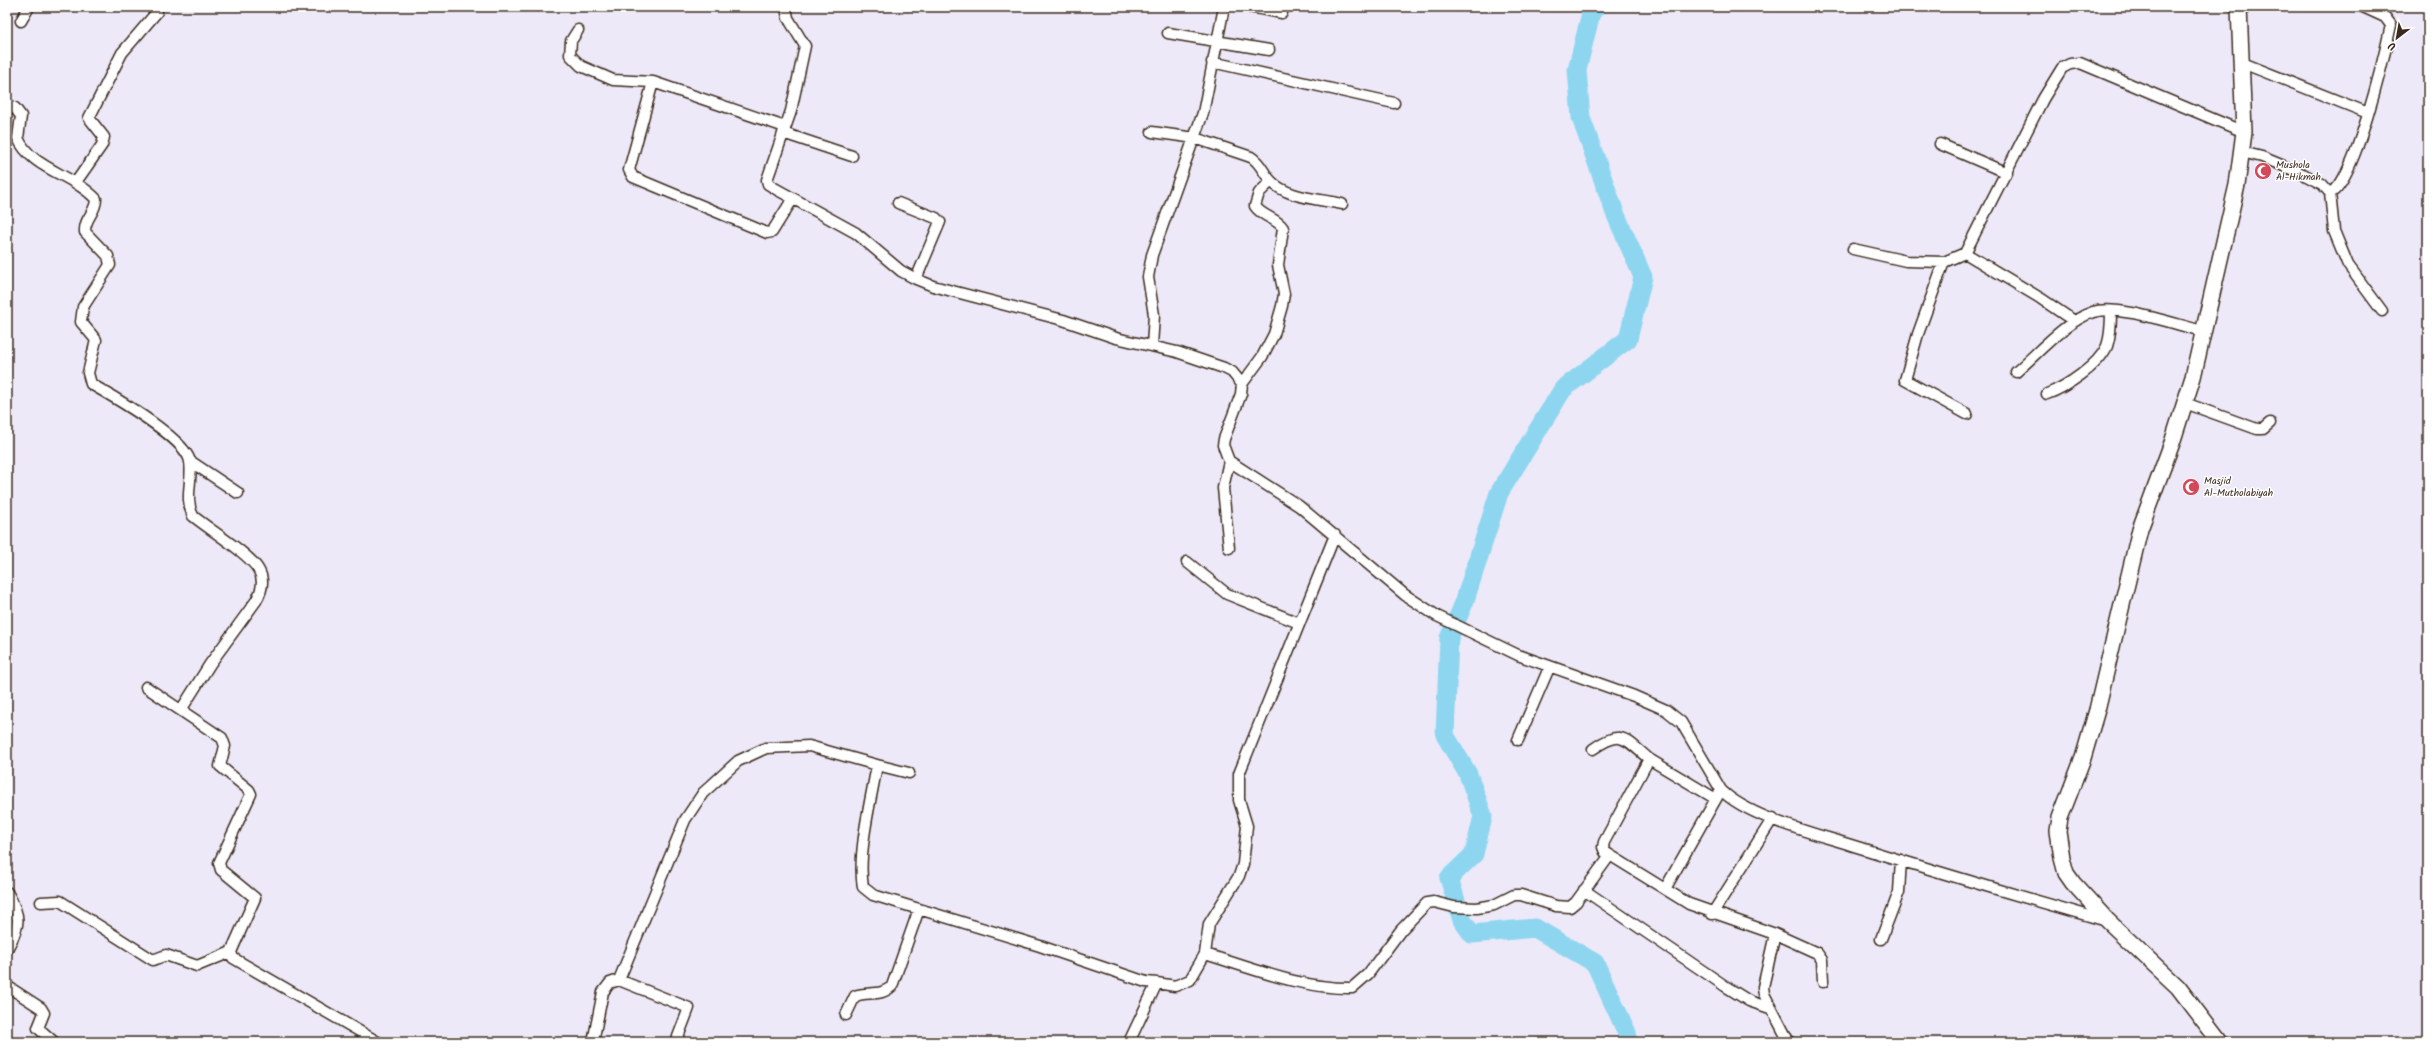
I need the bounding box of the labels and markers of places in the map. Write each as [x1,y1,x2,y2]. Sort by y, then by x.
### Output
place label: Mushola Al-Hikmah [2276,157,2321,185]
mosque icon: Mushola Al-Hikmah [2253,161,2273,181]
place label: Masjid Al-Mutholabiyah [2204,473,2273,501]
mosque icon: Masjid Al-Mutholabiyah [2181,477,2201,497]

